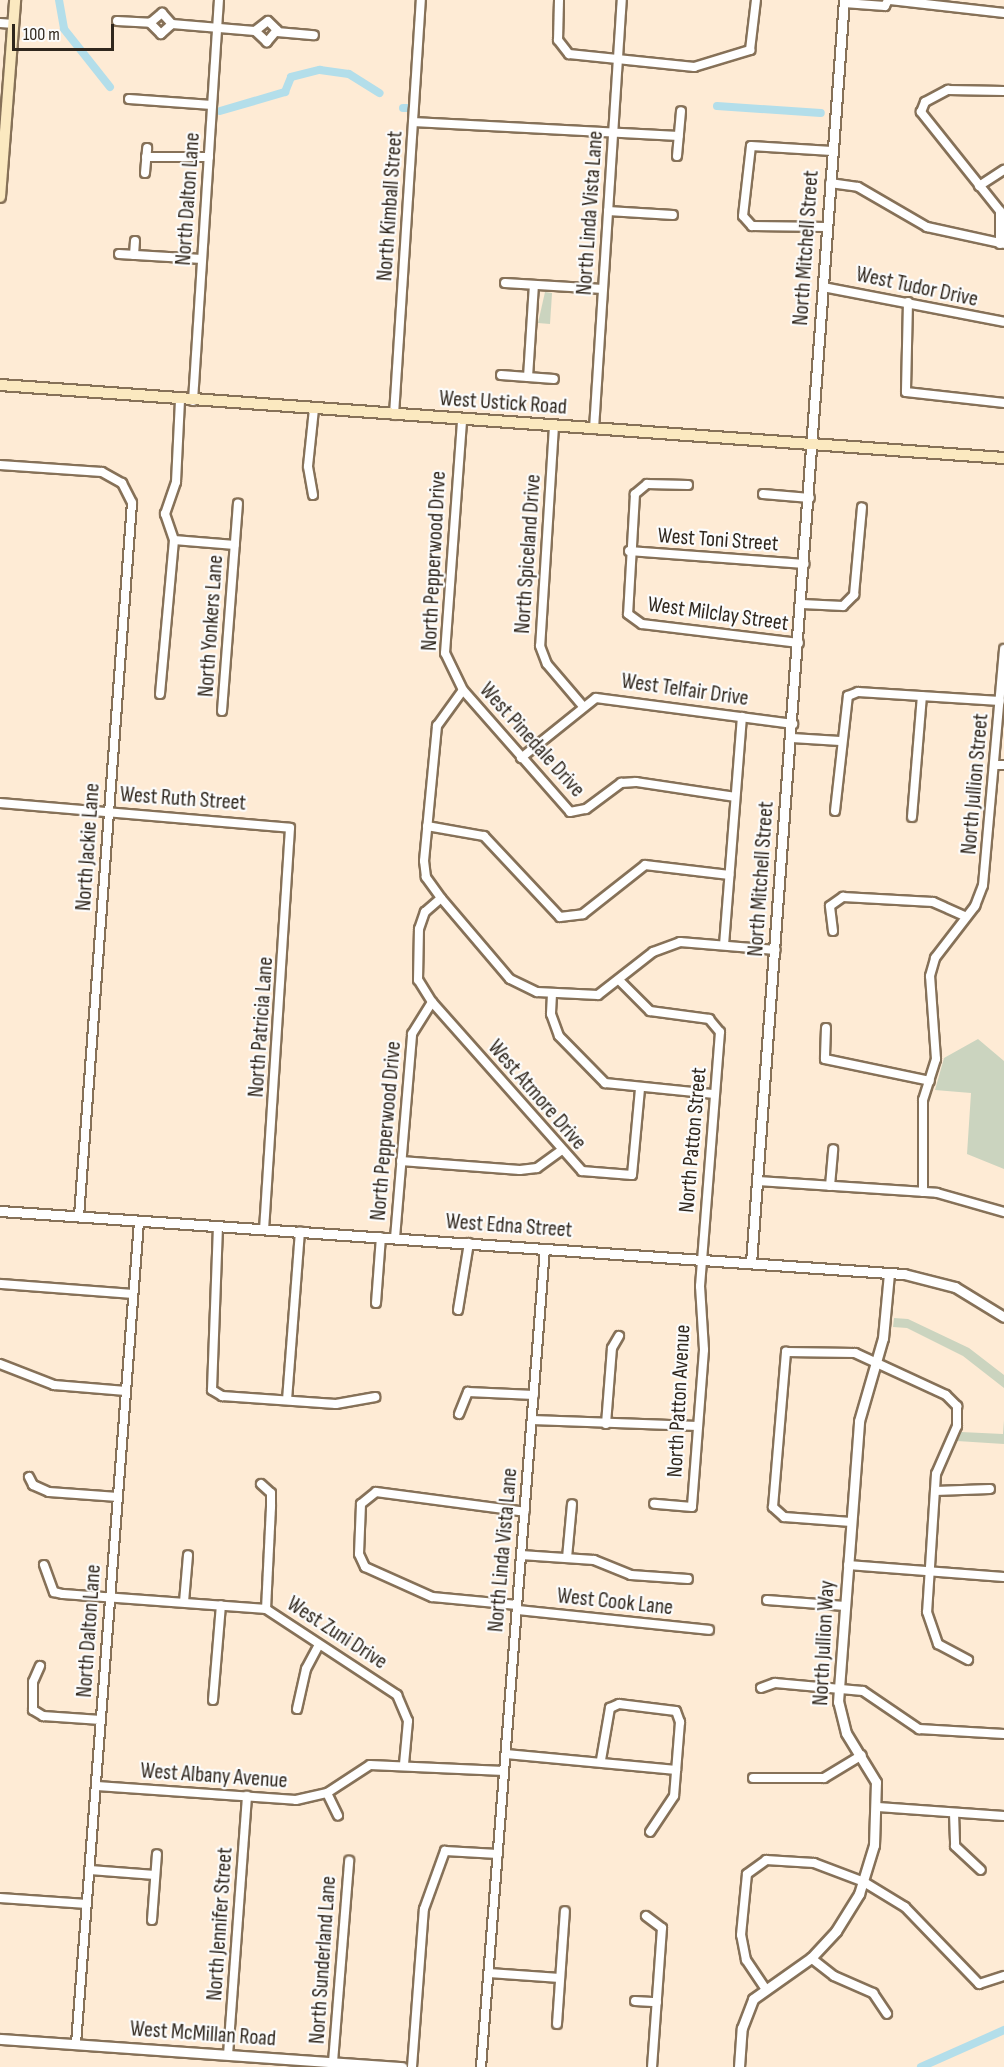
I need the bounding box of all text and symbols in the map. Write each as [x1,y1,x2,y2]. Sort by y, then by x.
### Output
scale bar [15,12,117,50]
text: 100 m [23,24,60,45]
street label: North Kimball Street [372,130,408,282]
street label: North Linda Vista Lane [571,130,609,296]
street label: North Dalton Lane [170,132,206,266]
street label: North Mitchell Street [787,170,825,326]
street label: West Tudor Drive [854,261,980,313]
street label: West Ustick Road [438,385,568,421]
street label: North Pepperwood Drive [416,470,452,652]
street label: North Spiceland Drive [509,473,547,635]
street label: West Toni Street [657,523,779,557]
street label: North Yonkers Lane [193,554,229,698]
street label: West Milclay Street [646,591,790,637]
street label: West Telfair Drive [620,668,750,712]
street label: West Pinedale Drive [474,677,590,803]
street label: North Jullion Street [956,712,994,856]
street label: West Ruth Street [119,781,247,817]
street label: North Jackie Lane [70,782,106,912]
street label: North Mitchell Street [742,801,780,957]
street label: North Patricia Lane [243,956,279,1098]
street label: West Atmore Drive [482,1035,592,1155]
street label: North Pepperwood Drive [365,1040,407,1222]
street label: North Patton Street [674,1066,712,1214]
street label: West Edna Street [445,1208,573,1244]
street label: North Patton Avenue [662,1324,696,1478]
street label: North Linda Vista Lane [483,1467,523,1633]
street label: North Dalton Lane [71,1564,107,1698]
street label: North Jullion Way [808,1580,840,1706]
street label: West Cook Lane [556,1583,674,1621]
street label: West Zuni Drive [282,1591,392,1675]
street label: West Albany Avenue [140,1758,288,1794]
street label: North Jennifer Street [201,1846,239,2002]
street label: North Sunderland Lane [304,1875,342,2045]
street label: West McMillan Road [129,2016,277,2052]

